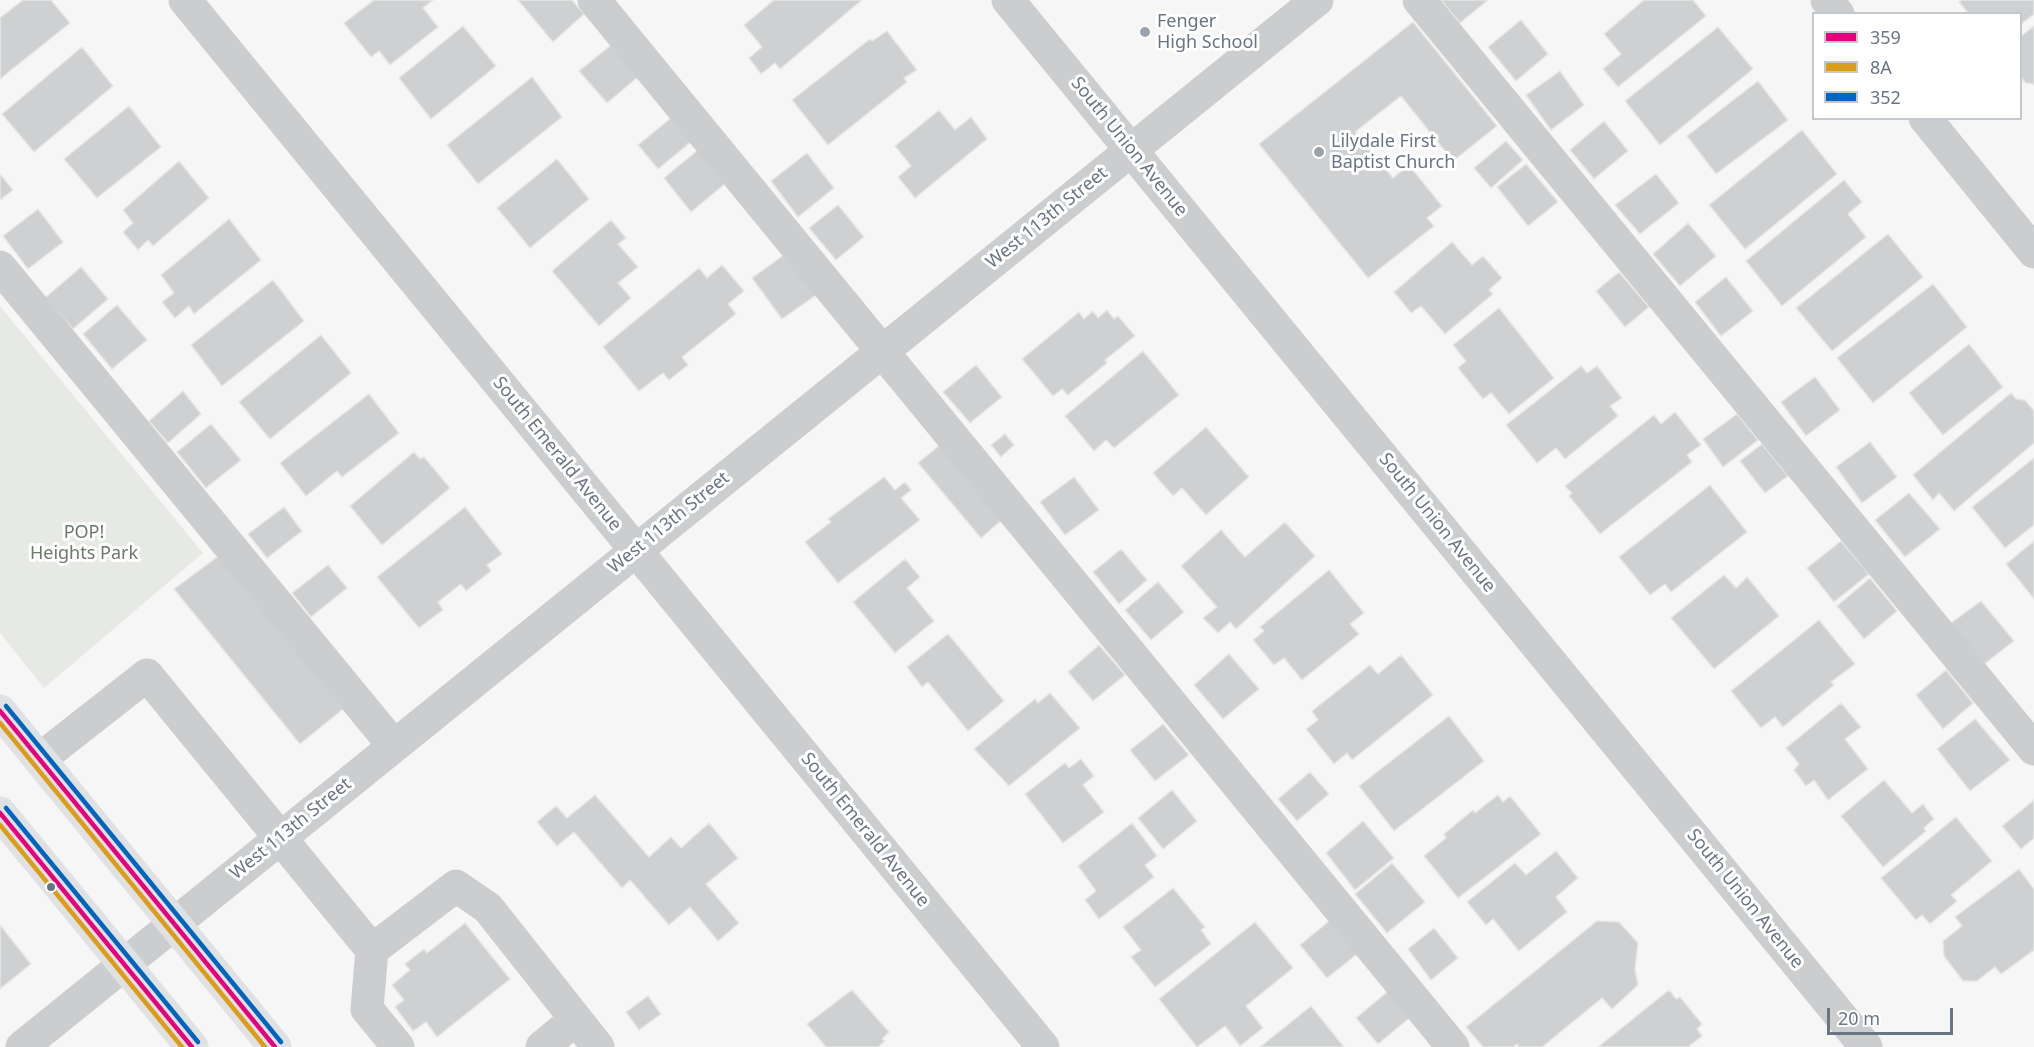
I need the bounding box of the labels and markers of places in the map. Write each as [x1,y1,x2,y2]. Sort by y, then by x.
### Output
place label: Fenger High School [1157,11,1258,54]
marker: Fenger High School [1138,25,1152,39]
place label: Lilydale First Baptist Church [1331,131,1455,174]
marker: Lilydale First Baptist Church [1312,145,1326,159]
unlabelled marker [45,881,57,893]

